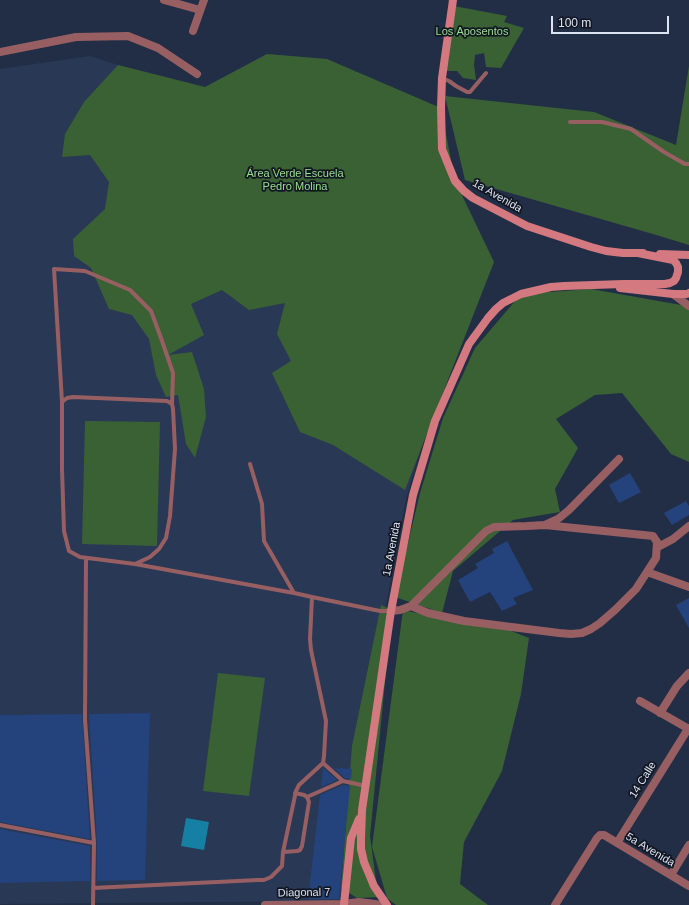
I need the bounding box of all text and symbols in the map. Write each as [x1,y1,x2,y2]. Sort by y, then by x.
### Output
scale bar [553,8,671,34]
text: 100 m [558,16,591,30]
park label: Los Aposentos [436,25,508,39]
park label: Área Verde Escuela Pedro Molina [246,167,344,193]
street label: 1a Avenida [470,177,524,215]
street label: 1a Avenida [380,521,404,577]
street label: 14 Calle [627,759,659,801]
street label: 5a Avenida [623,830,677,870]
street label: Diagonal 7 [278,886,330,900]

